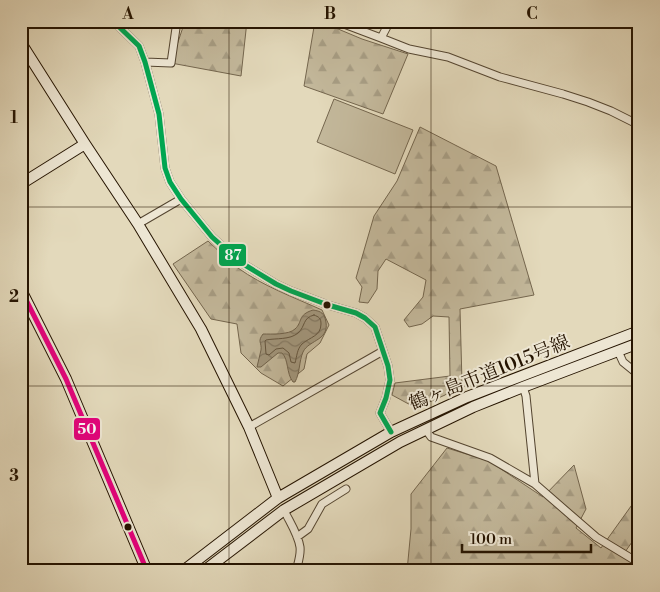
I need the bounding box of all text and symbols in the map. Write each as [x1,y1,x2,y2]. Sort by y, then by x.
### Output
text: A [121,4,134,24]
text: B [324,4,336,24]
text: C [526,4,538,24]
text: 1 [10,108,18,128]
line badge: 87 [218,243,247,267]
text: 87 [225,247,242,265]
text: 2 [9,287,19,307]
unlabelled marker [322,300,332,310]
street label: 鶴ヶ島市道1015号線 [405,330,573,416]
line badge: 50 [73,417,101,441]
text: 50 [78,421,96,439]
text: 3 [9,466,19,486]
unlabelled marker [123,522,133,532]
scale bar [462,522,591,554]
text: 100 m [470,530,512,549]

